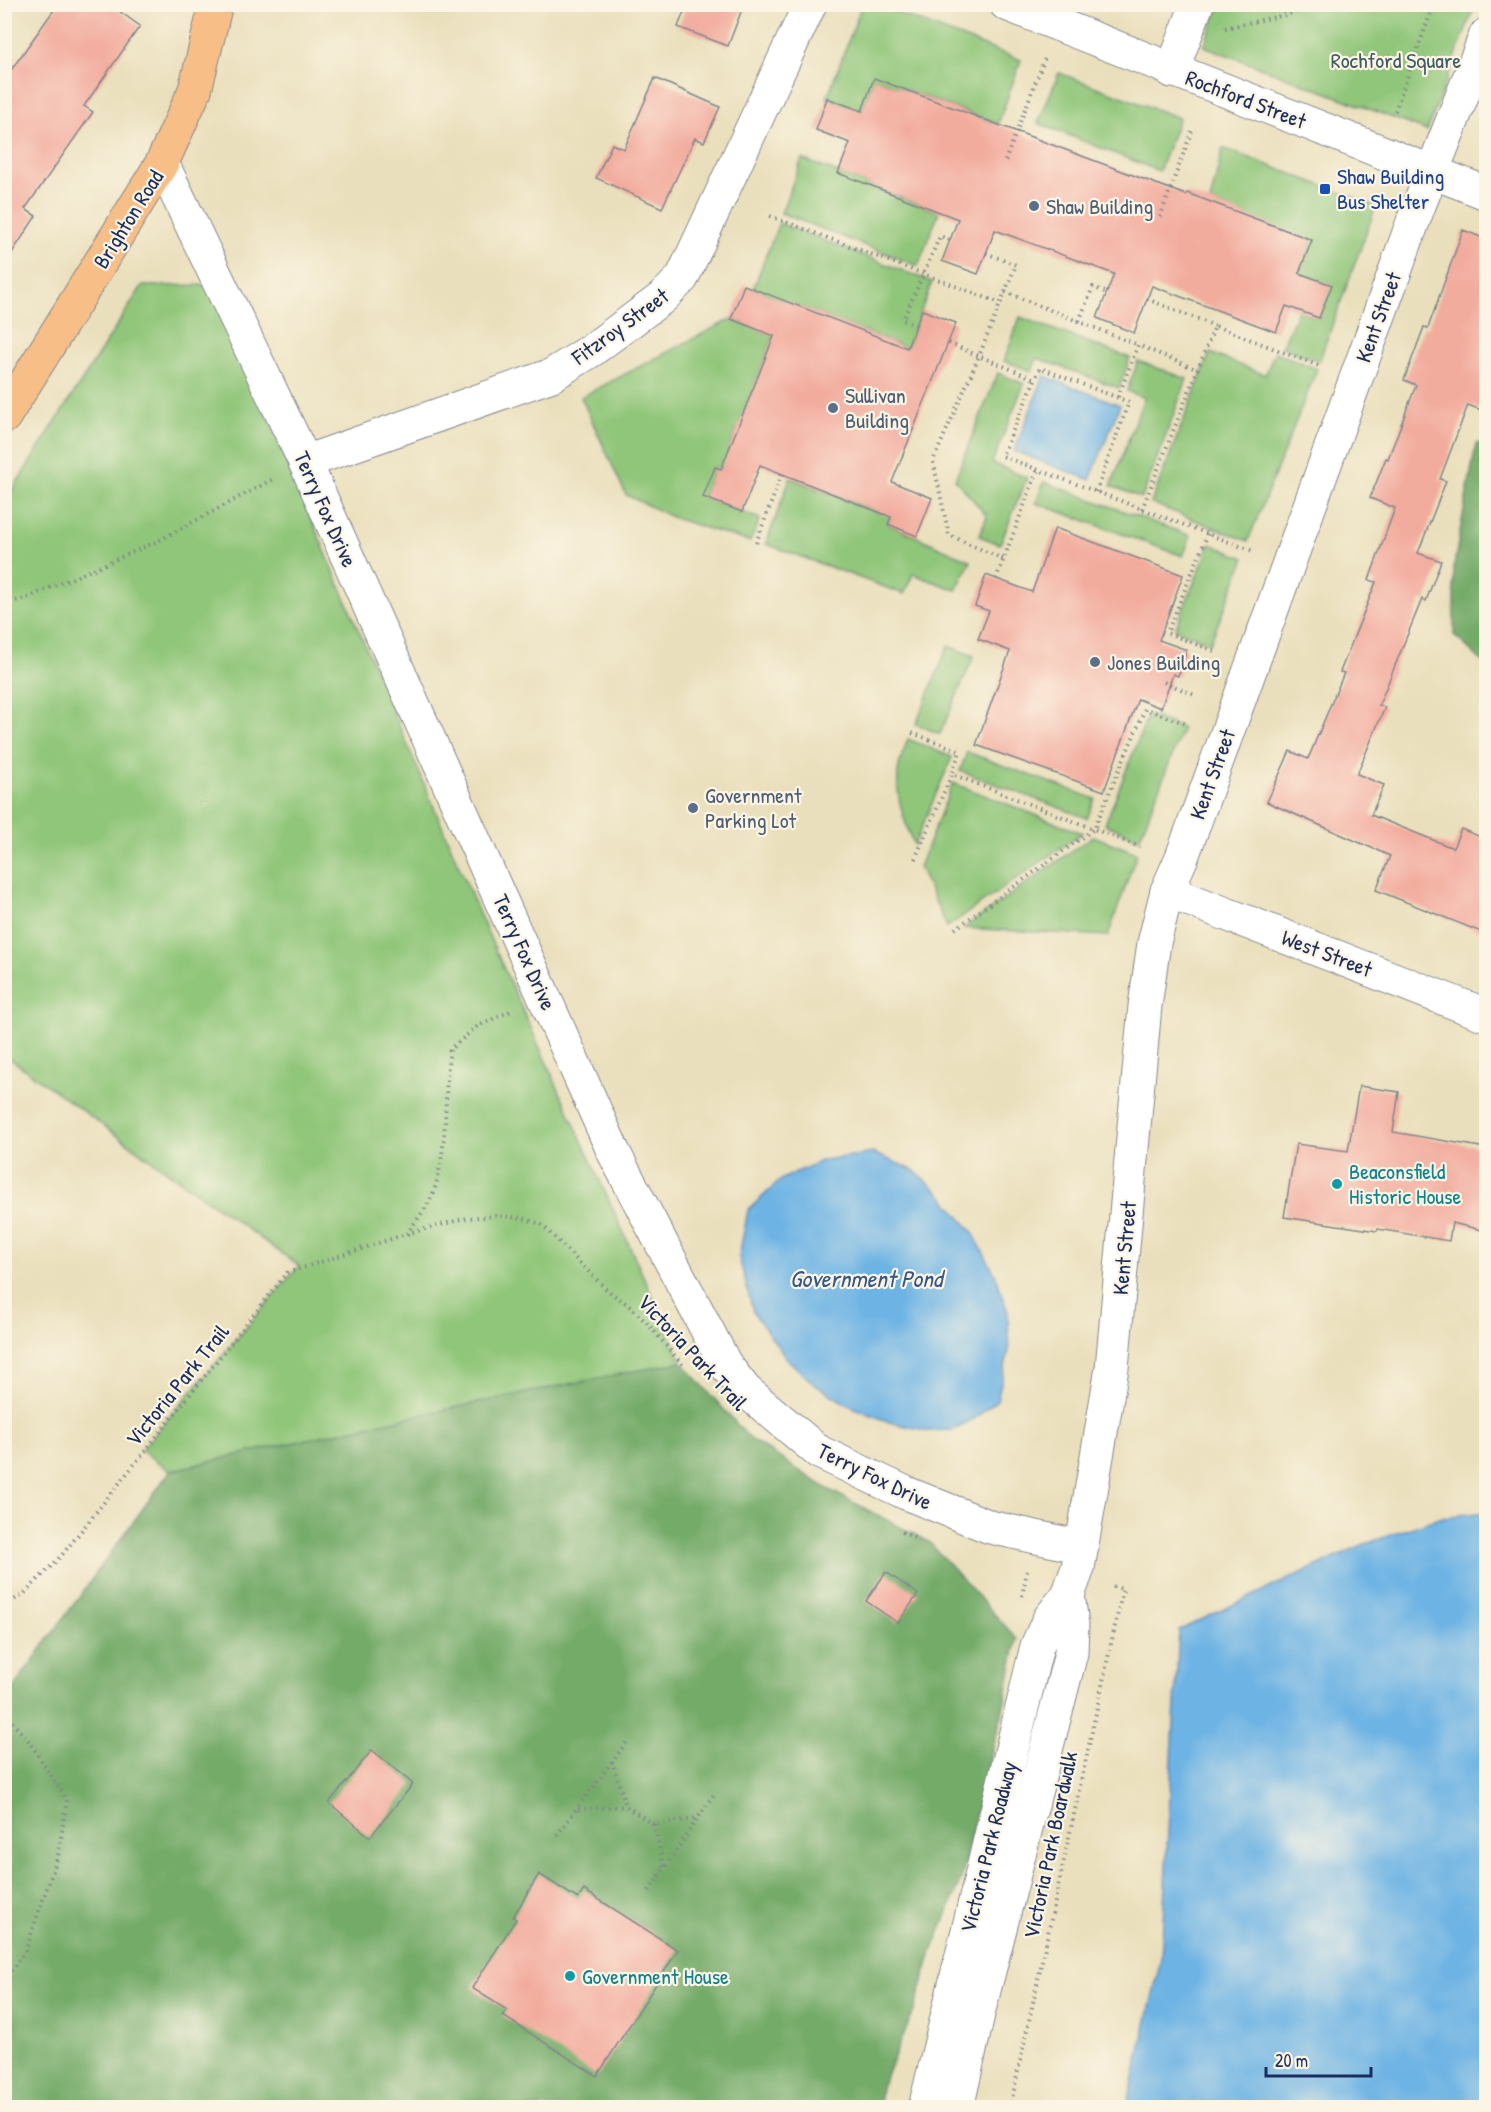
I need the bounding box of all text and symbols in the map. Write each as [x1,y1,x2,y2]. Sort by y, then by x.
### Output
park label: Rochford Square [1331,45,1461,75]
street label: Rochford Street [1181,62,1311,136]
place label: Shaw Building Bus Shelter [1337,161,1444,216]
street label: Brighton Road [86,164,170,274]
marker: Shaw Building Bus Shelter [1318,182,1332,196]
place label: Shaw Building [1046,191,1153,221]
marker: Shaw Building [1027,199,1041,213]
street label: Kent Street [1348,267,1408,366]
street label: Fitzroy Street [565,280,675,372]
place label: Sullivan Building [845,380,909,435]
marker: Sullivan Building [826,401,840,415]
street label: Terry Fox Drive [287,446,365,572]
place label: Jones Building [1107,647,1220,677]
marker: Jones Building [1088,655,1102,669]
street label: Kent Street [1182,724,1242,823]
place label: Government Parking Lot [705,780,802,835]
marker: Government Parking Lot [686,801,700,815]
street label: Terry Fox Drive [486,889,564,1015]
street label: West Street [1277,922,1377,984]
place label: Beaconsfield Historic House [1349,1156,1462,1211]
marker: Beaconsfield Historic House [1330,1177,1344,1191]
street label: Kent Street [1105,1199,1143,1296]
water label: Government Pond [790,1262,946,1294]
street label: Victoria Park Trail [631,1287,755,1417]
street label: Victoria Park Trail [118,1317,236,1452]
street label: Terry Fox Drive [813,1435,937,1517]
street label: Victoria Park Boardwalk [1016,1749,1084,1941]
street label: Victoria Park Roadway [952,1758,1024,1936]
place label: Government House [582,1961,729,1991]
marker: Government House [563,1969,577,1983]
scale bar [1266,2040,1371,2078]
text: 20 m [1275,2048,1308,2073]

